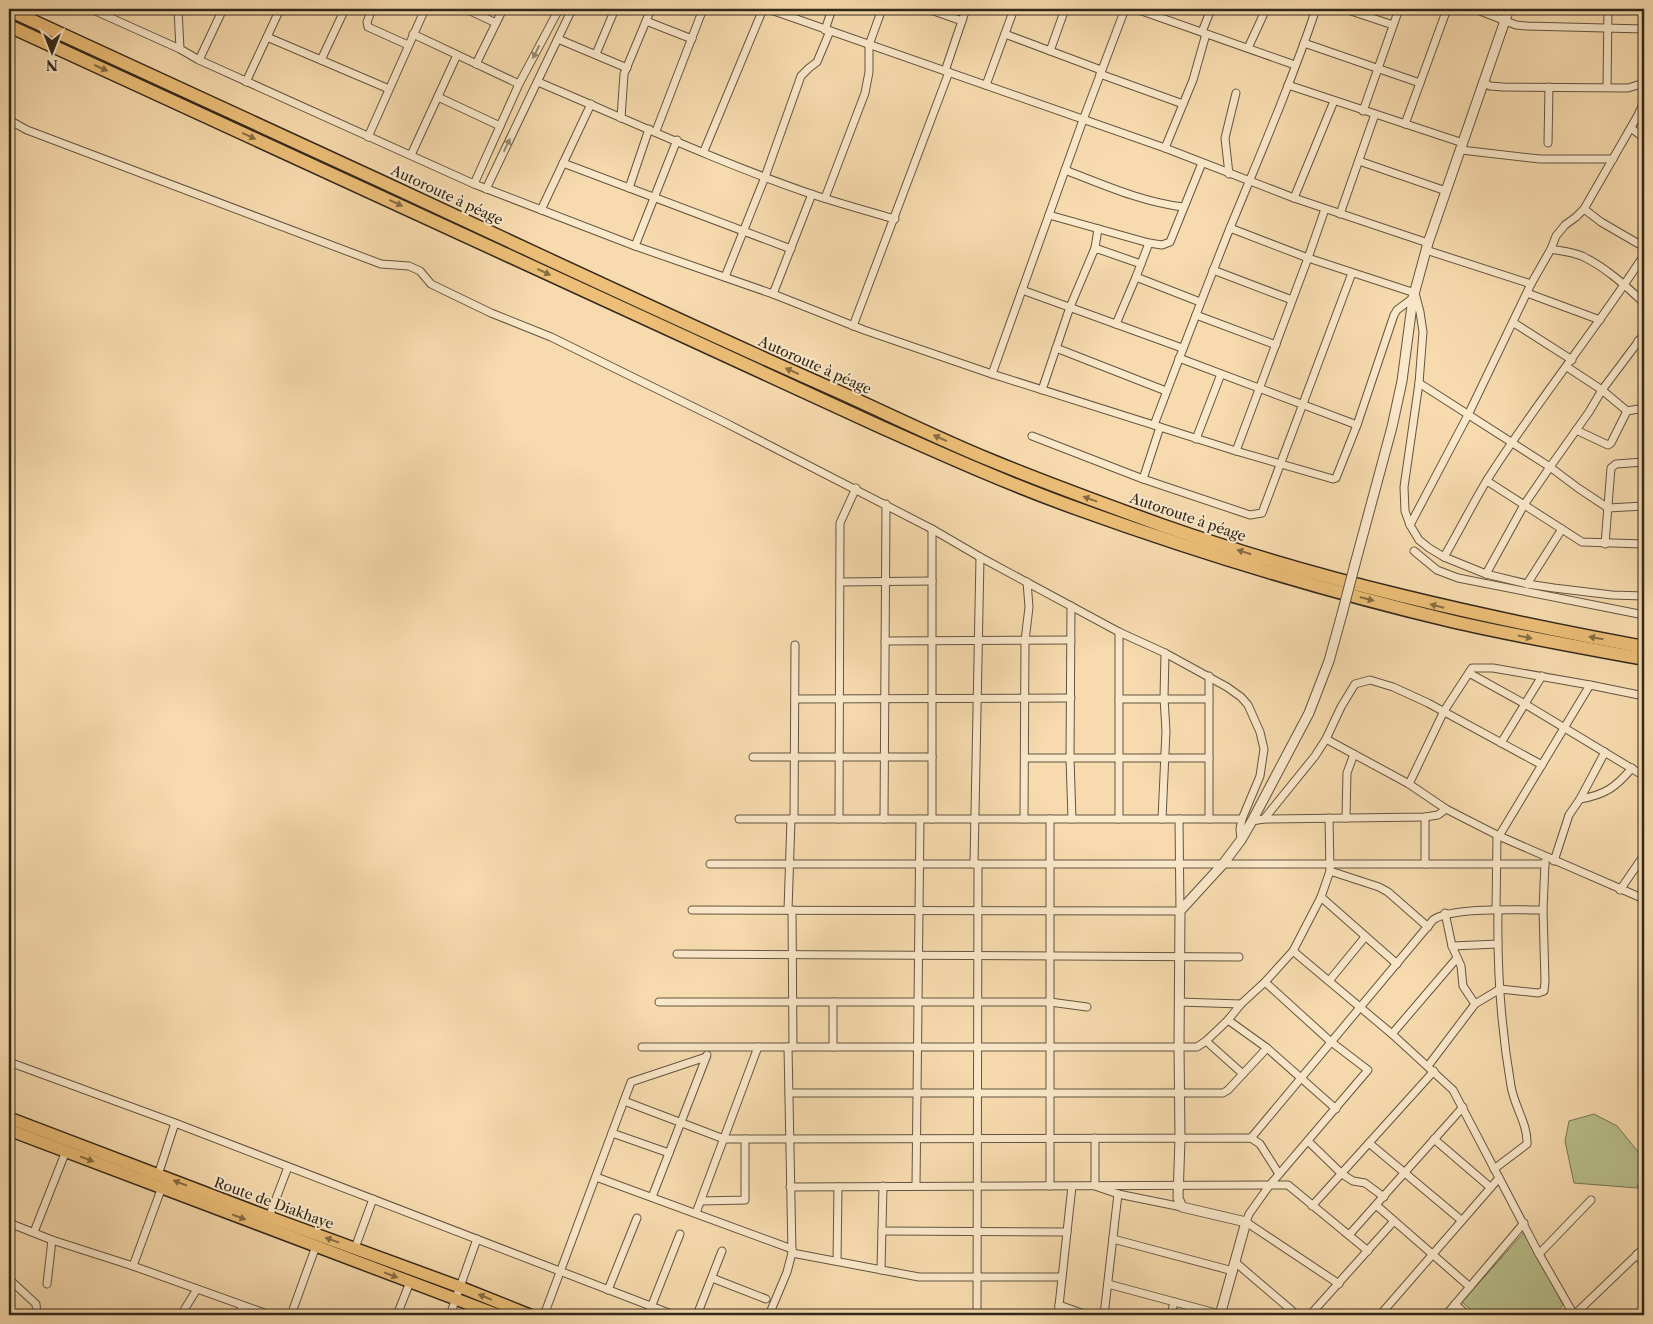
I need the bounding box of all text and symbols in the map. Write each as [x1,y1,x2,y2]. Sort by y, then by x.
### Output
north arrow [28,28,78,78]
one-way arrow [532,45,540,59]
text: N [46,56,58,74]
one-way arrow [94,65,108,73]
one-way arrow [242,132,256,140]
one-way arrow [503,138,512,153]
street label: Autoroute à péage [387,161,506,229]
one-way arrow [389,200,403,208]
one-way arrow [537,268,551,276]
street label: Autoroute à péage [755,332,874,398]
one-way arrow [785,367,799,375]
one-way arrow [933,433,947,441]
street label: Autoroute à péage [1127,488,1249,545]
one-way arrow [1083,495,1098,502]
one-way arrow [1236,548,1251,556]
one-way arrow [1360,596,1375,604]
one-way arrow [1430,601,1445,609]
one-way arrow [1518,633,1533,641]
one-way arrow [1588,634,1604,642]
one-way arrow [80,1155,95,1163]
street label: Route de Diakhaye [212,1173,336,1233]
one-way arrow [173,1179,187,1187]
one-way arrow [232,1213,247,1221]
one-way arrow [325,1236,340,1243]
one-way arrow [384,1271,399,1279]
one-way arrow [477,1293,492,1300]

